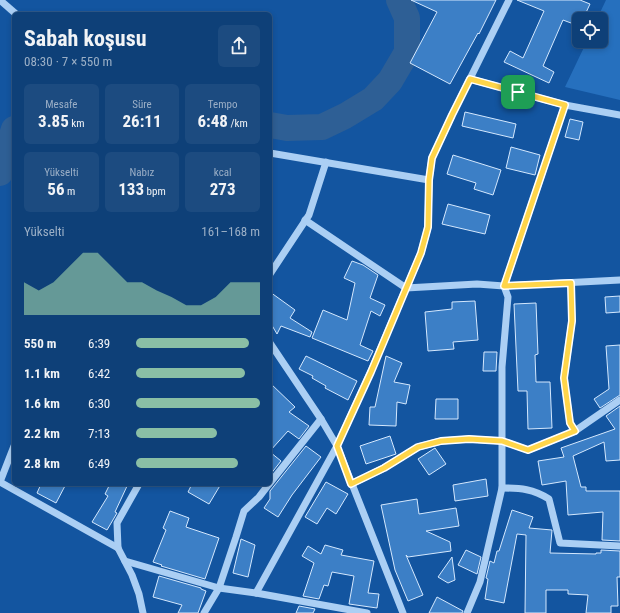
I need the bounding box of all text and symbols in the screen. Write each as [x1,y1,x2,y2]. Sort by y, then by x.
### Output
map controls [572,12,608,48]
button: locate [572,12,608,48]
button: share [218,25,260,67]
text: Sabah koşusu [24,26,146,51]
text: 08:30 · 7 × 550 m [24,54,112,69]
pin [501,75,535,109]
icon: arrive [507,81,529,103]
text: Mesafe [45,98,77,111]
text: Süre [132,98,152,111]
text: Tempo [208,98,237,111]
text: 3.85 [38,111,69,131]
text: 26:11 [122,111,162,131]
text: 6:48 [198,111,228,131]
text: km [69,117,85,130]
text: /km [228,117,248,130]
text: Yükselti [44,166,78,179]
text: Nabız [130,166,154,179]
text: kcal [214,166,232,179]
text: 56 [47,179,65,199]
text: 133 [118,179,144,199]
text: 273 [210,179,236,199]
text: m [65,185,75,198]
text: bpm [144,185,166,198]
text: Yükselti [24,224,65,239]
text: 161–168 m [201,224,260,239]
text: 550 m [24,336,56,351]
text: 6:39 [88,336,110,351]
text: 1.1 km [24,366,60,381]
text: 6:42 [88,366,110,381]
text: 1.6 km [24,396,60,411]
text: 6:30 [88,396,110,411]
text: 2.2 km [24,426,60,441]
text: 7:13 [88,426,110,441]
text: 2.8 km [24,456,60,471]
text: 6:49 [88,456,110,471]

